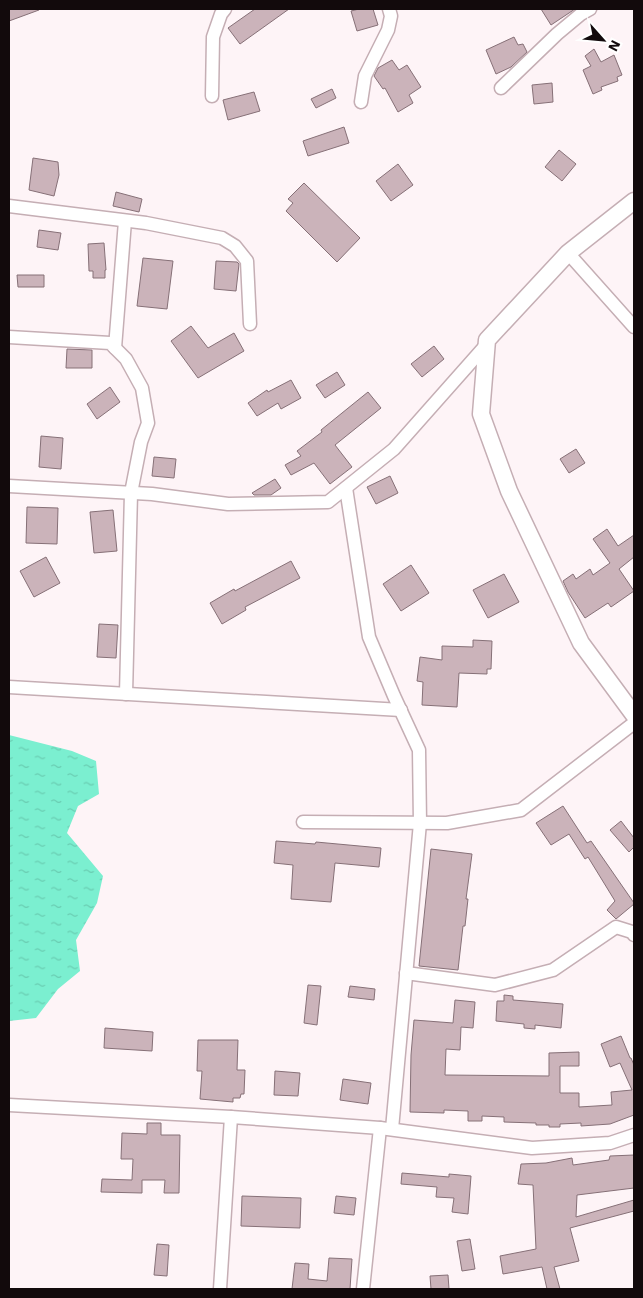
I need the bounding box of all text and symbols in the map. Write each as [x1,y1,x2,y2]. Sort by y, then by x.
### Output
north arrow [578,15,628,65]
text: N [605,38,624,54]

